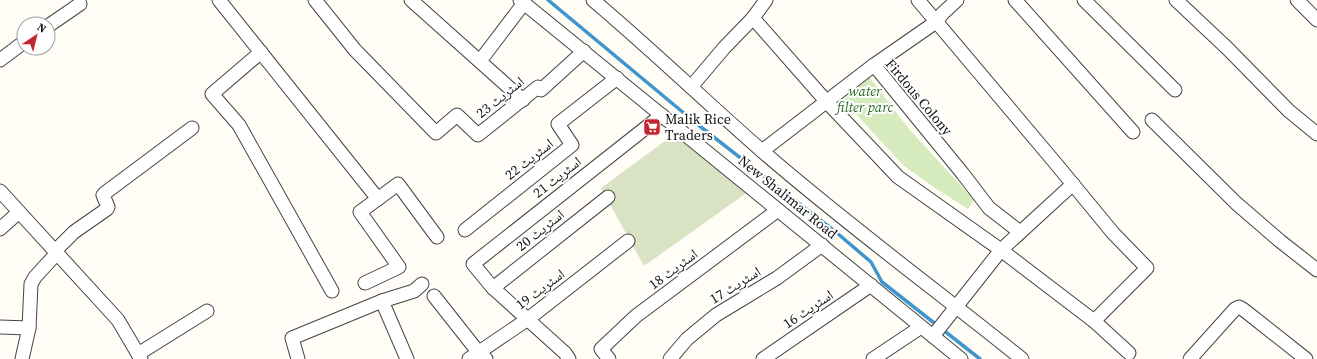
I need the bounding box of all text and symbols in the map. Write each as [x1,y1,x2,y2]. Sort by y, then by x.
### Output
north arrow [16,16,56,56]
text: N [34,20,49,37]
street label: Firdous Colony [881,54,958,140]
street label: اسٹریٹ 23 [472,71,528,123]
park label: water filter parc [834,81,893,117]
place label: Malik Rice Traders [665,109,731,145]
supermarket icon: Malik Rice Traders [642,117,662,137]
street label: اسٹریٹ 22 [500,134,558,184]
street label: New Shalimar Road [734,151,842,243]
street label: اسٹریٹ 21 [528,152,586,202]
street label: اسٹریٹ 20 [512,204,568,256]
street label: اسٹریٹ 18 [644,244,702,294]
street label: اسٹریٹ 17 [706,261,764,309]
street label: اسٹریٹ 19 [511,264,569,314]
street label: اسٹریٹ 16 [779,285,837,333]

